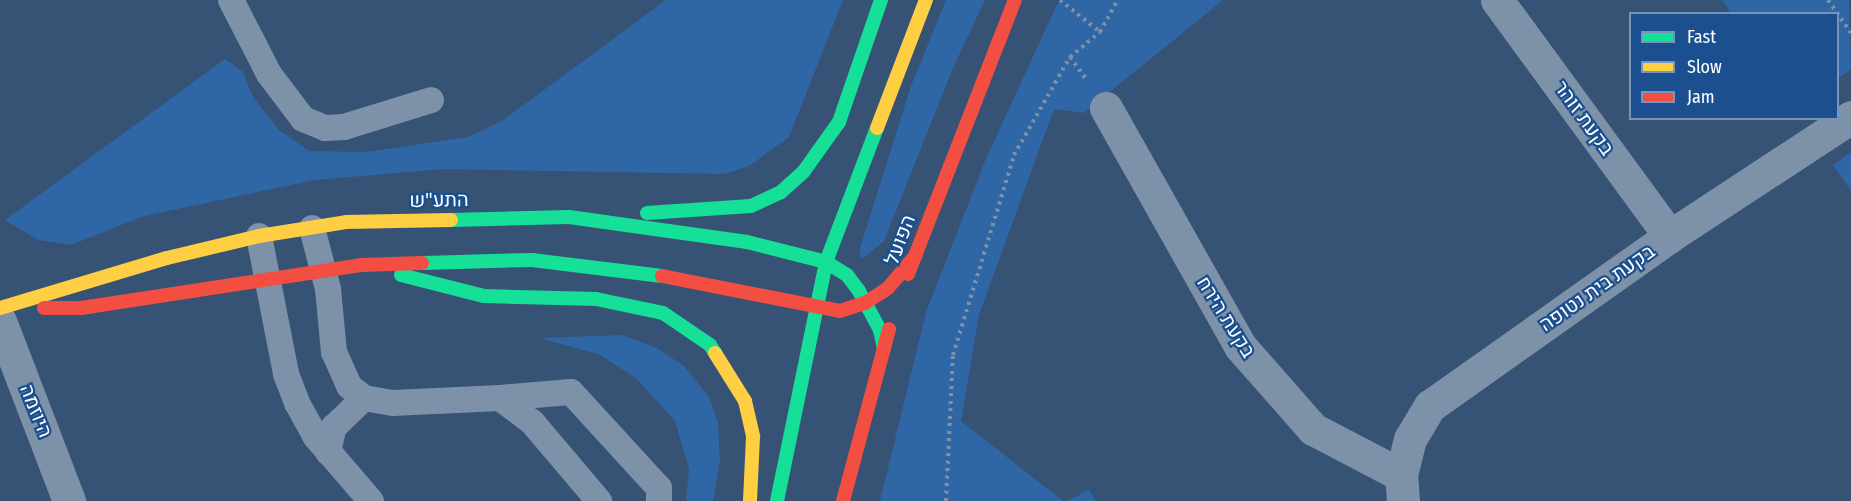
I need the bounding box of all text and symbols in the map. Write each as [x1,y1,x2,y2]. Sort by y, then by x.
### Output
legend [1629,12,1839,120]
text: Fast [1687,26,1716,48]
text: Slow [1687,56,1722,78]
street label: בקעת זוהר [1549,76,1619,160]
text: Jam [1687,86,1715,108]
street label: התע"ש [409,187,469,213]
street label: הפועל [879,211,921,269]
street label: בקעת בית נטופה [1535,239,1659,337]
street label: בקעת הירח [1192,272,1260,362]
street label: היוזמה [15,381,57,441]

